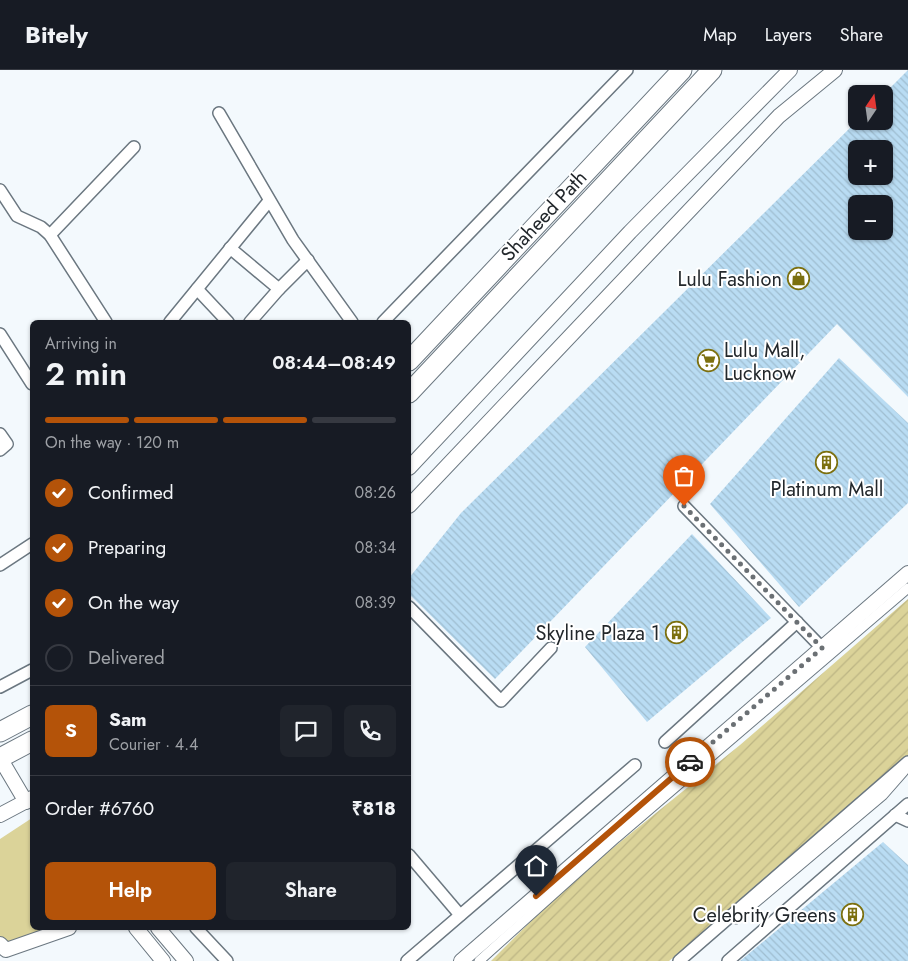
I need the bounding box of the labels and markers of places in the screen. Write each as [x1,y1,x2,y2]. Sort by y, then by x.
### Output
place label: Lulu Fashion [678,265,782,294]
shop icon: Lulu Fashion [786,267,810,291]
place label: Lulu Mall, Lucknow [724,336,805,388]
supermarket icon: Lulu Mall, Lucknow [696,349,720,373]
building icon: Platinum Mall [815,451,839,475]
pin [663,455,705,506]
place label: Platinum Mall [771,475,883,504]
place label: Skyline Plaza 1 [536,619,660,648]
building icon: Skyline Plaza 1 [664,621,688,645]
pin [515,845,557,896]
place label: Celebrity Greens [693,901,836,930]
building icon: Celebrity Greens [840,903,864,927]

